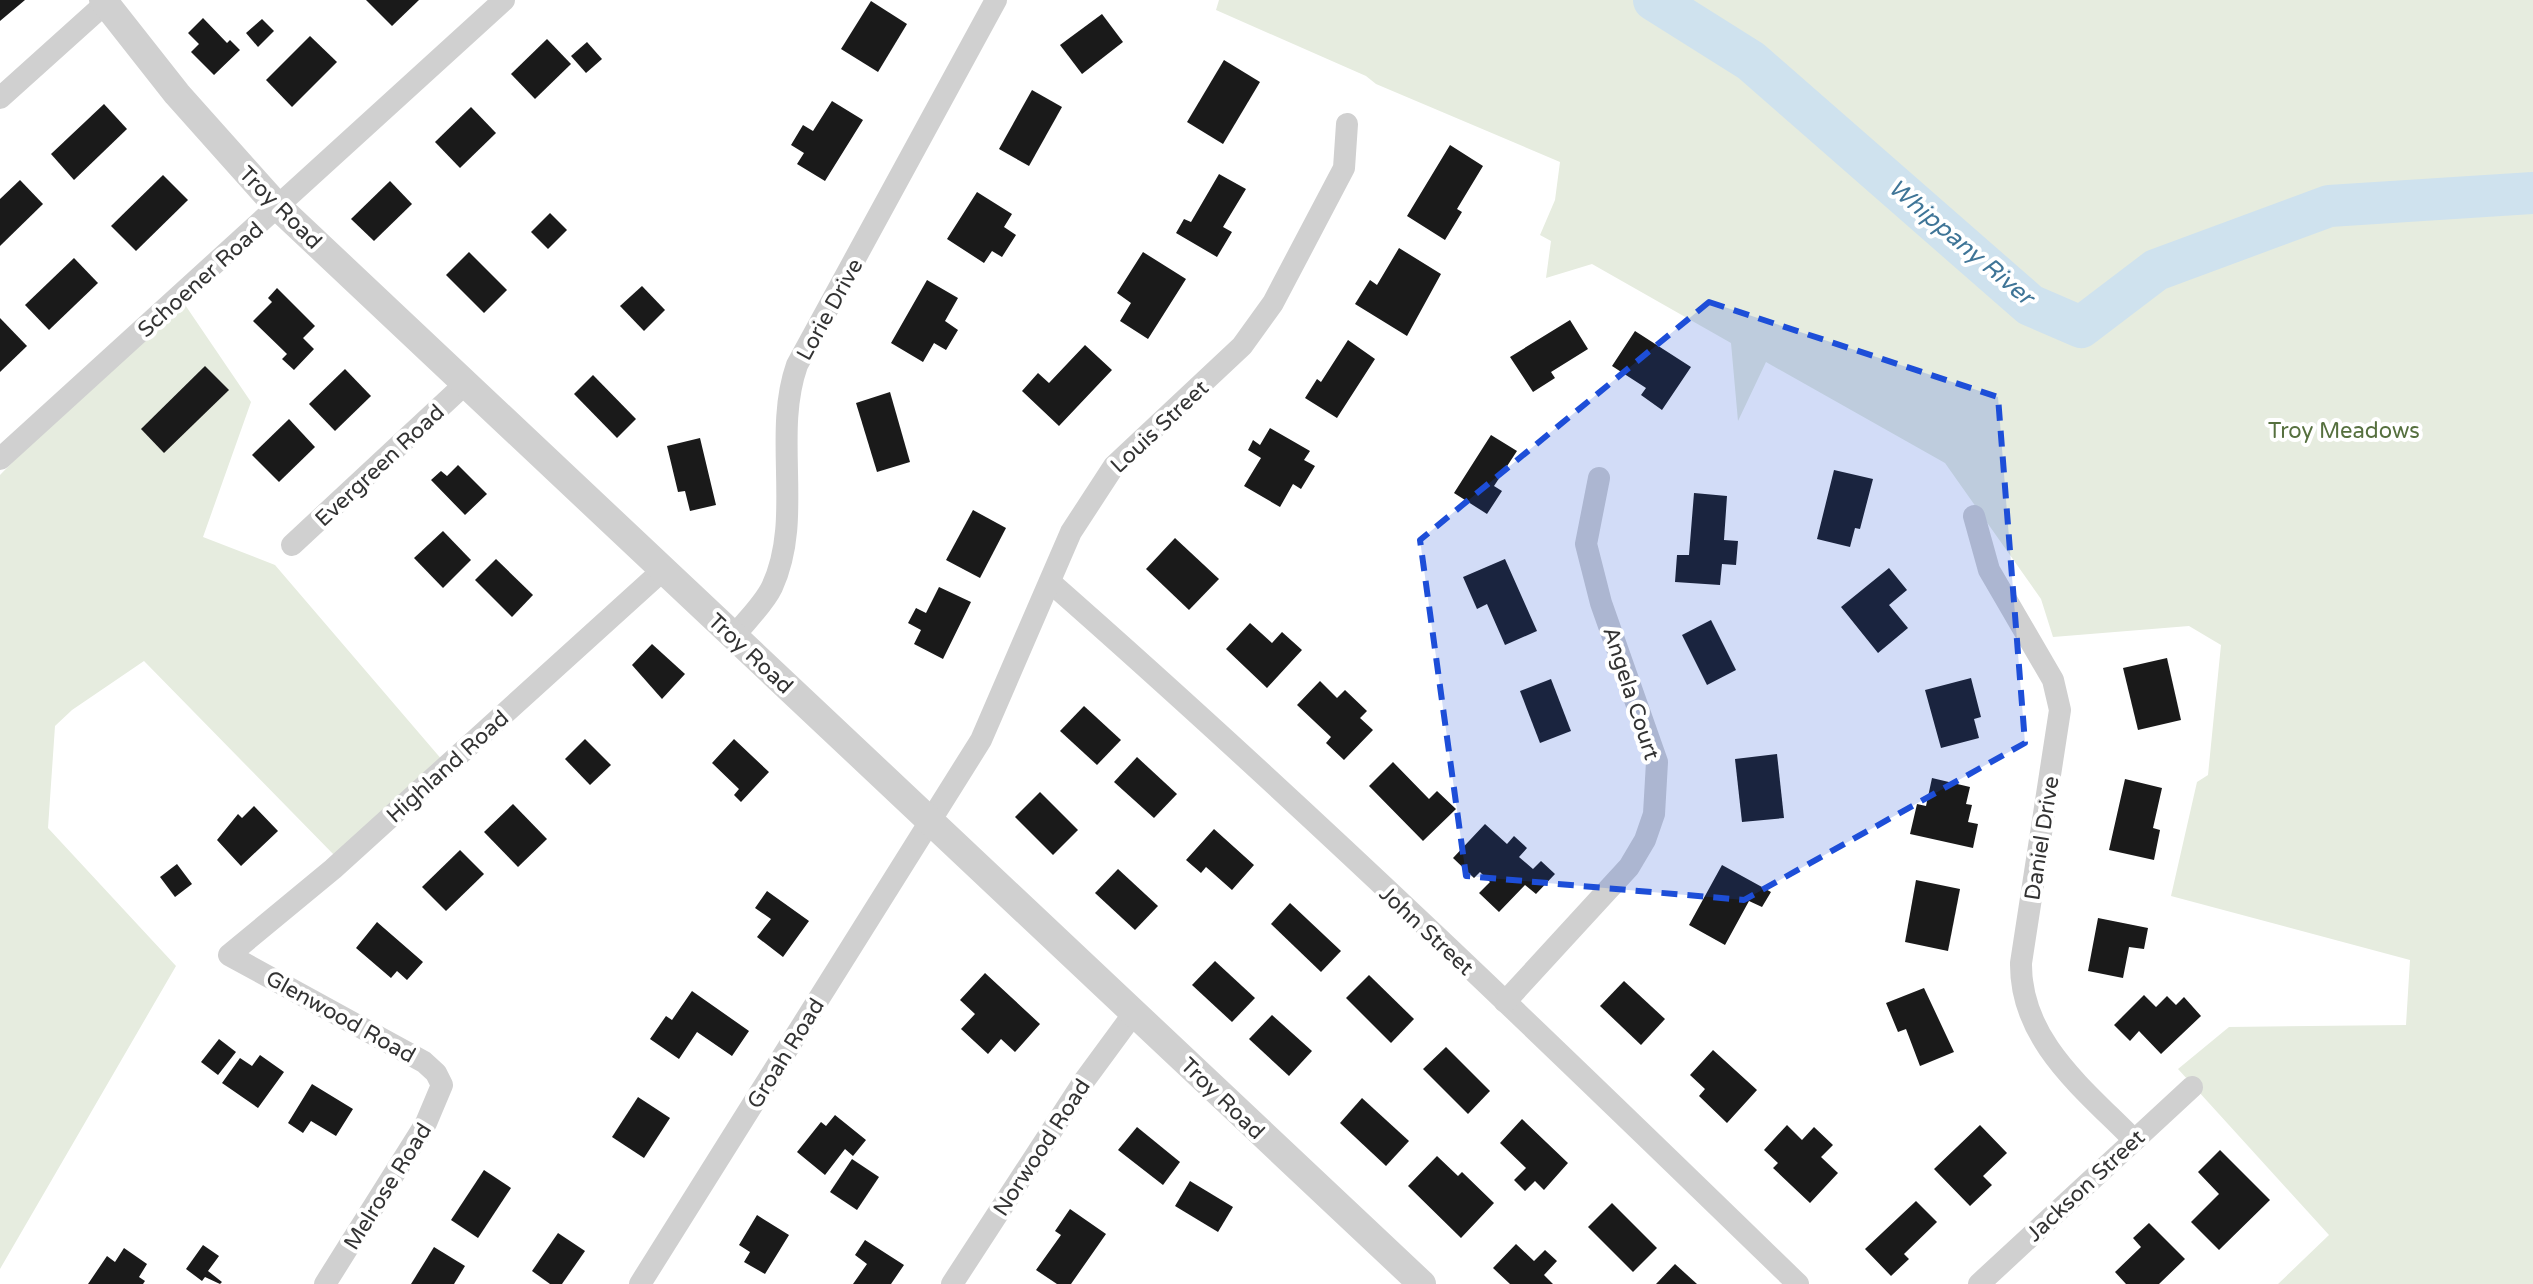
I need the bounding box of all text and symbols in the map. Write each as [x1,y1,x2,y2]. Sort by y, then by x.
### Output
street label: Troy Road [234,161,327,254]
water label: Whippany River [1882,173,2041,313]
street label: Schoener Road [133,217,269,343]
street label: Lorie Drive [791,254,868,365]
street label: Louis Street [1105,375,1214,479]
street label: Evergreen Road [310,399,450,532]
park label: Troy Meadows [2268,418,2420,444]
street label: Troy Road [703,608,798,699]
street label: Angela Court [1597,624,1665,763]
street label: Highland Road [381,705,514,828]
street label: Daniel Drive [2019,774,2065,902]
street label: John Street [1374,881,1479,981]
street label: Glenwood Road [261,965,420,1069]
street label: Groah Road [742,994,830,1113]
street label: Troy Road [1175,1052,1270,1145]
street label: Norwood Road [988,1074,1096,1221]
street label: Melrose Road [339,1118,437,1255]
street label: Jackson Street [2021,1124,2150,1247]

